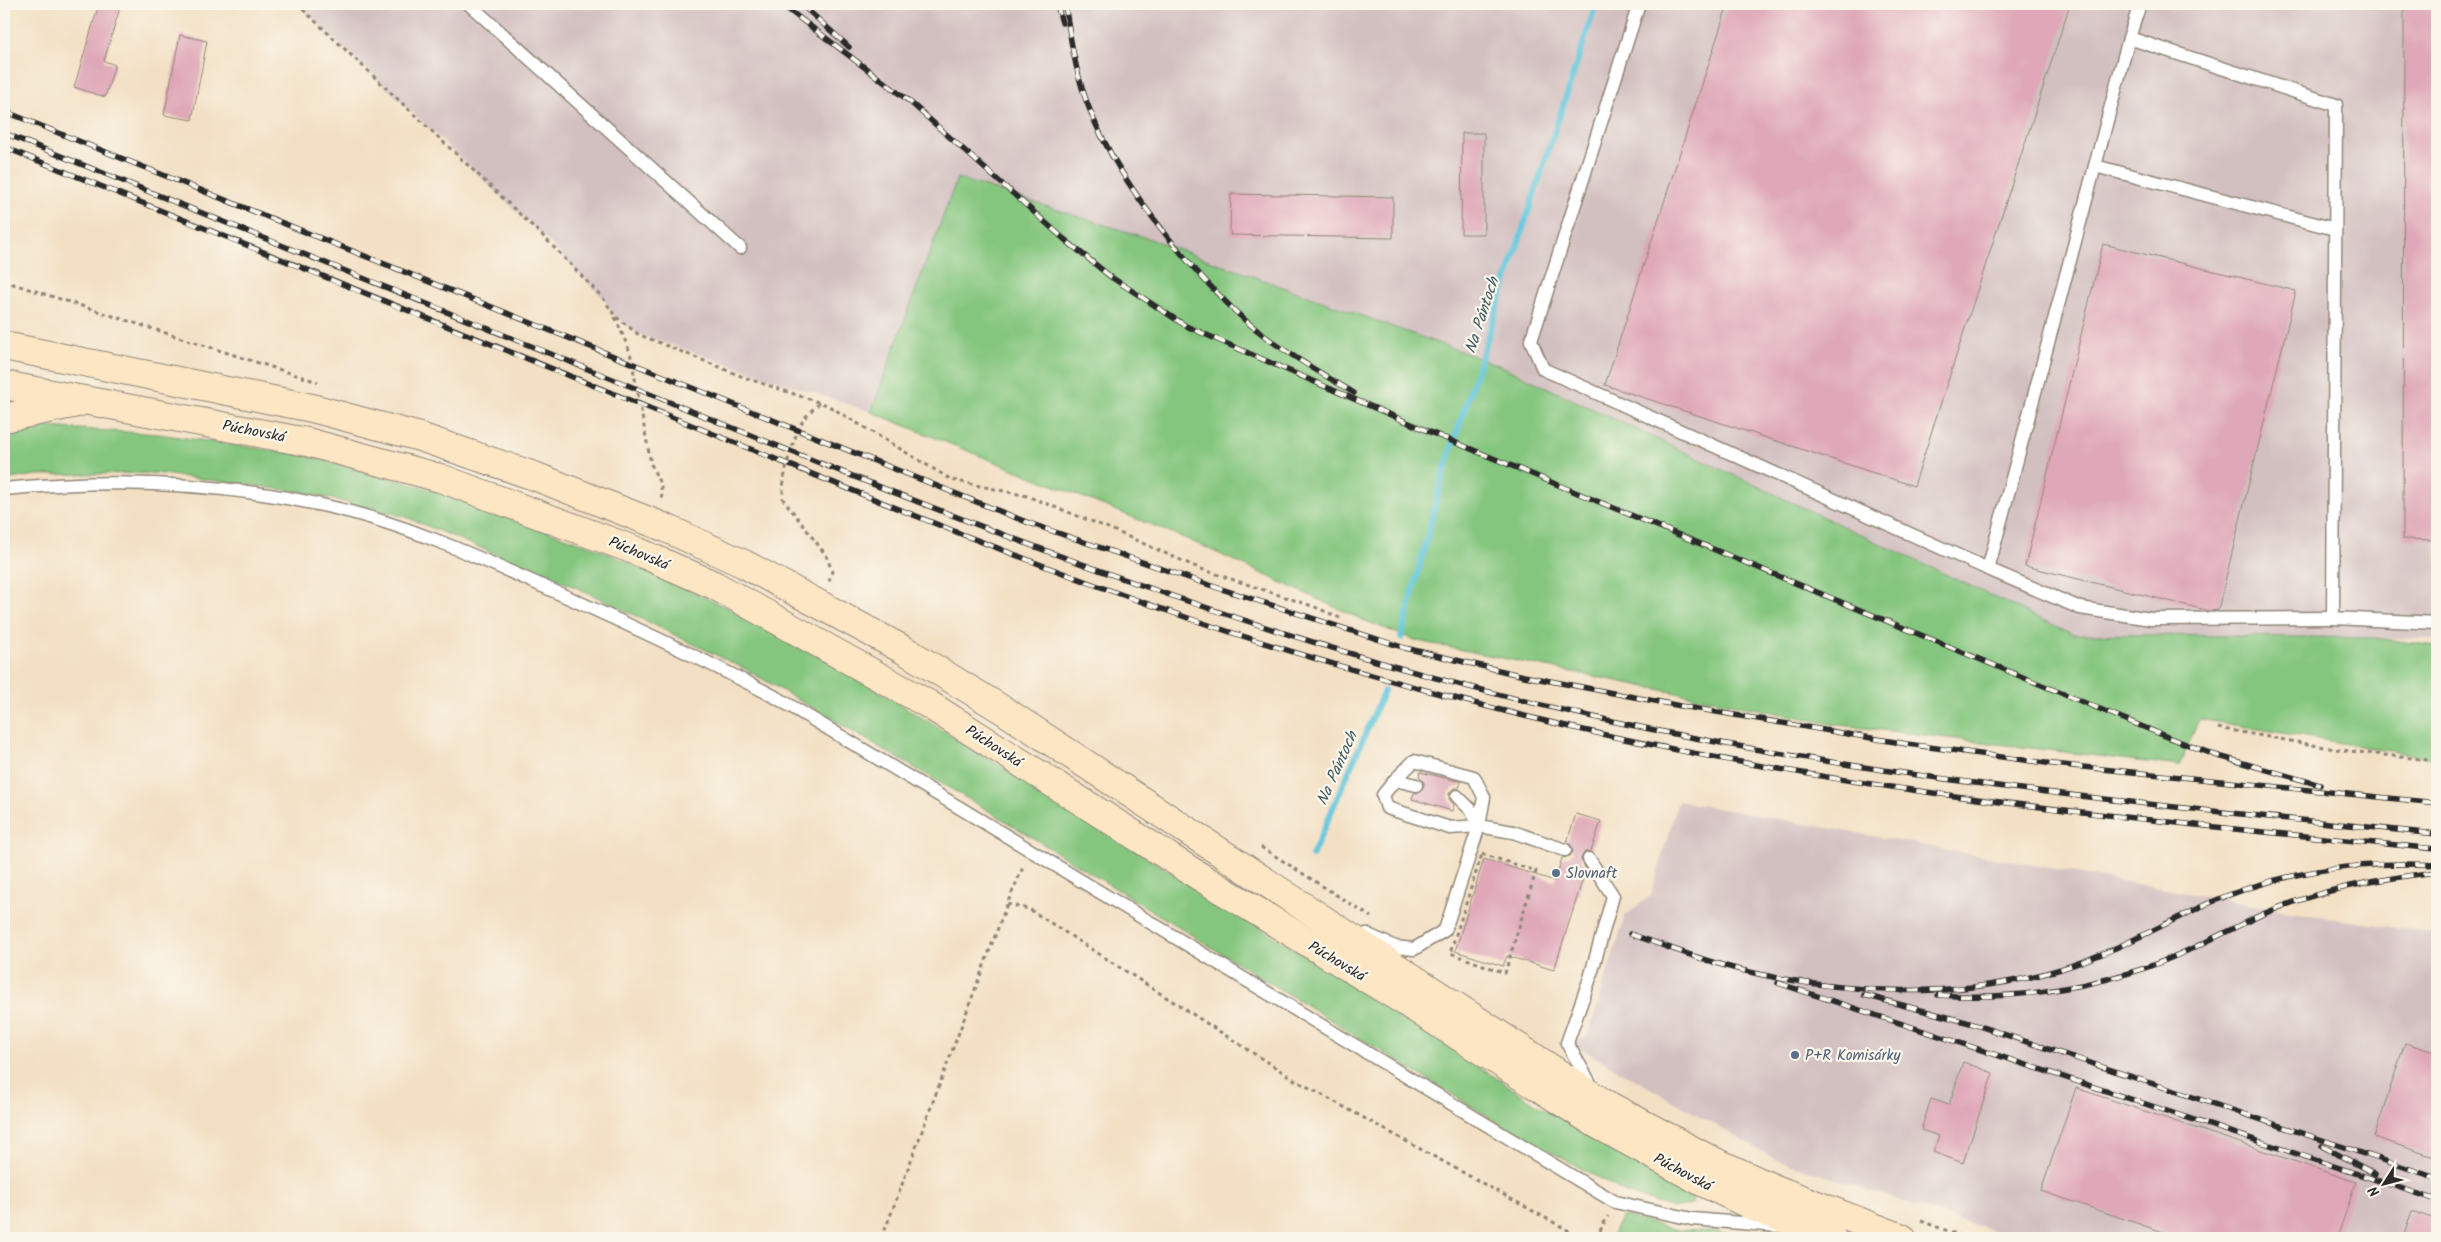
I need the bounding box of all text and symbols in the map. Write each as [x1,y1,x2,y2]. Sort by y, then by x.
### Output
water label: Na Pántoch [1458,273,1507,357]
street label: Púchovská [220,414,289,450]
street label: Púchovská [605,530,674,578]
street label: Púchovská [960,719,1028,775]
water label: Na Pántoch [1310,726,1365,810]
place label: Slovnaft [1566,862,1617,886]
marker: Slovnaft [1550,867,1562,879]
street label: Púchovská [1303,935,1372,990]
place label: P+R Komisárky [1805,1044,1902,1068]
marker: P+R Komisárky [1789,1049,1801,1061]
street label: Púchovská [1649,1147,1718,1199]
north arrow [2358,1160,2408,1210]
text: N [2363,1181,2386,1201]

